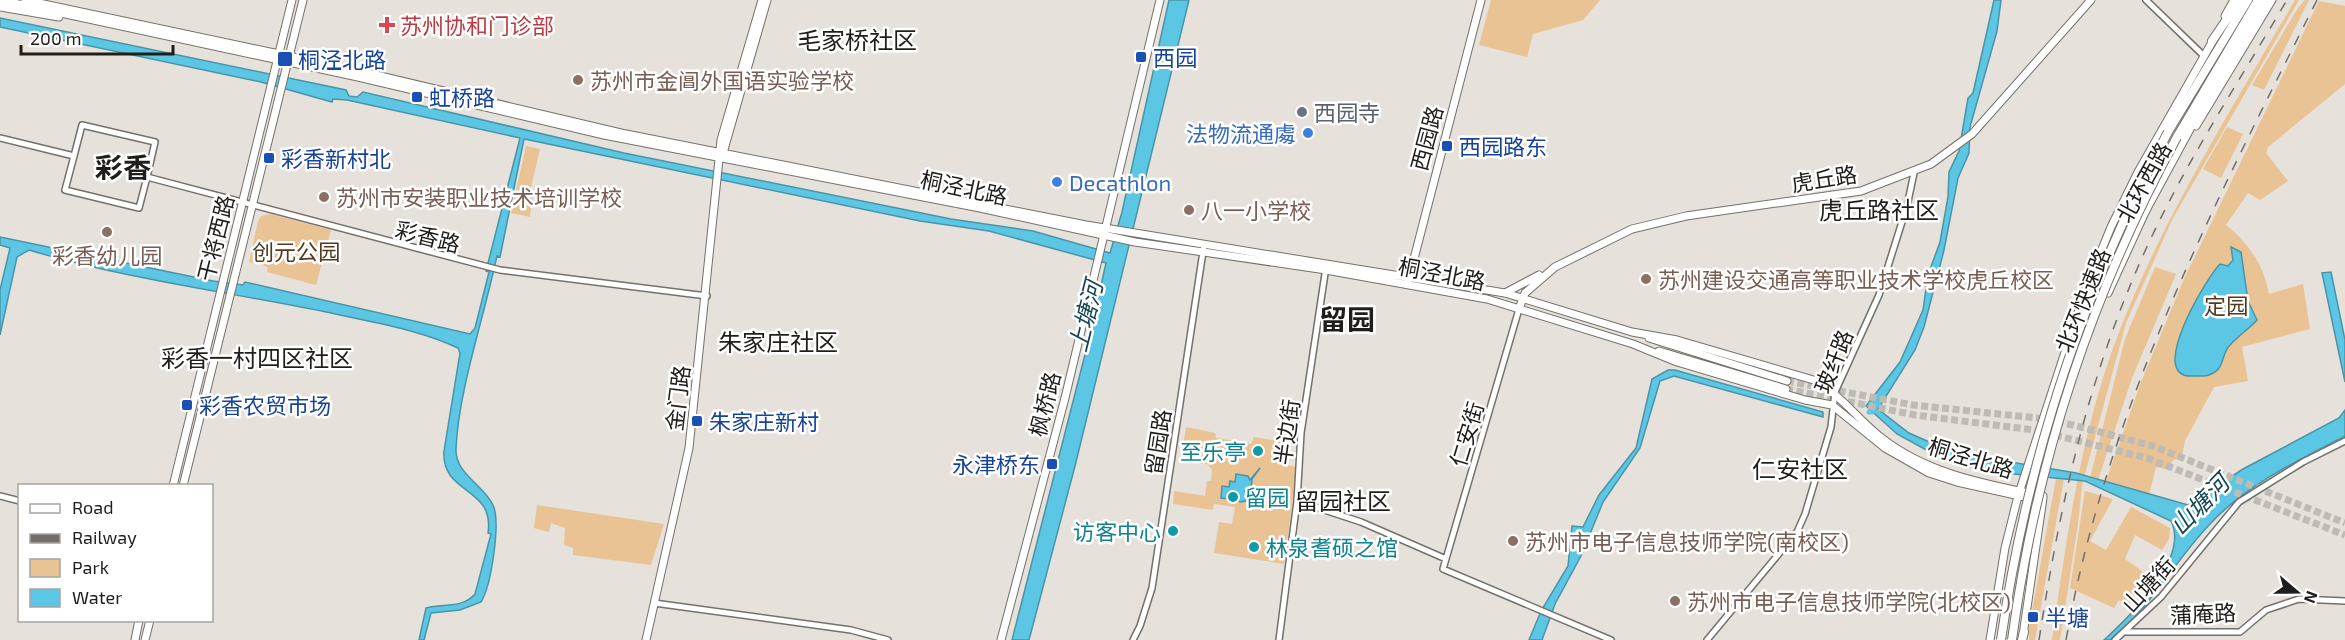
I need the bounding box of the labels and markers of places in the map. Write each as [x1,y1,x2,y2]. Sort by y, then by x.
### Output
place label: 苏州协和门诊部 [400,12,554,38]
marker: 苏州协和门诊部 [378,16,396,34]
place label: 西园 [1153,44,1197,70]
place label: 桐泾北路 [298,46,386,72]
marker: 桐泾北路 [276,50,294,68]
marker: 西园 [1134,50,1148,64]
place label: 苏州市金阊外国语实验学校 [590,67,854,93]
marker: 苏州市金阊外国语实验学校 [571,73,585,87]
place label: 虹桥路 [429,84,495,110]
marker: 虹桥路 [410,90,424,104]
place label: 西园寺 [1314,99,1380,125]
marker: 西园寺 [1295,105,1309,119]
place label: 法物流通䖏 [1186,120,1296,146]
marker: 法物流通䖏 [1301,126,1315,140]
place label: 西园路东 [1459,133,1547,159]
marker: 西园路东 [1440,139,1454,153]
place label: 彩香新村北 [281,145,391,171]
marker: 彩香新村北 [262,151,276,165]
place label: Decathlon [1069,169,1171,195]
marker: Decathlon [1050,175,1064,189]
place label: 苏州市安装职业技术培训学校 [336,184,622,210]
marker: 苏州市安装职业技术培训学校 [317,190,331,204]
place label: 八一小学校 [1201,197,1311,223]
marker: 八一小学校 [1182,203,1196,217]
marker: 彩香幼儿园 [100,225,114,239]
place label: 彩香幼儿园 [52,242,162,268]
place label: 苏州建设交通高等职业技术学校虎丘校区 [1658,266,2054,292]
marker: 苏州建设交通高等职业技术学校虎丘校区 [1639,272,1653,286]
place label: 彩香农贸市场 [199,392,331,418]
marker: 彩香农贸市场 [180,398,194,412]
place label: 朱家庄新村 [709,408,819,434]
marker: 朱家庄新村 [690,414,704,428]
place label: 至乐亭 [1180,438,1246,464]
marker: 至乐亭 [1251,444,1265,458]
place label: 永津桥东 [952,451,1040,477]
marker: 永津桥东 [1045,457,1059,471]
place label: 留园 [1245,484,1289,510]
marker: 留园 [1226,490,1240,504]
place label: 访客中心 [1073,518,1161,544]
marker: 访客中心 [1166,524,1180,538]
place label: 苏州市电子信息技师学院(南校区) [1525,528,1849,554]
place label: 林泉耆硕之馆 [1266,534,1398,560]
marker: 苏州市电子信息技师学院(南校区) [1506,534,1520,548]
marker: 林泉耆硕之馆 [1247,540,1261,554]
place label: 苏州市电子信息技师学院(北校区) [1687,588,2011,614]
marker: 苏州市电子信息技师学院(北校区) [1668,594,1682,608]
place label: 半塘 [2045,604,2089,630]
marker: 半塘 [2026,610,2040,624]

